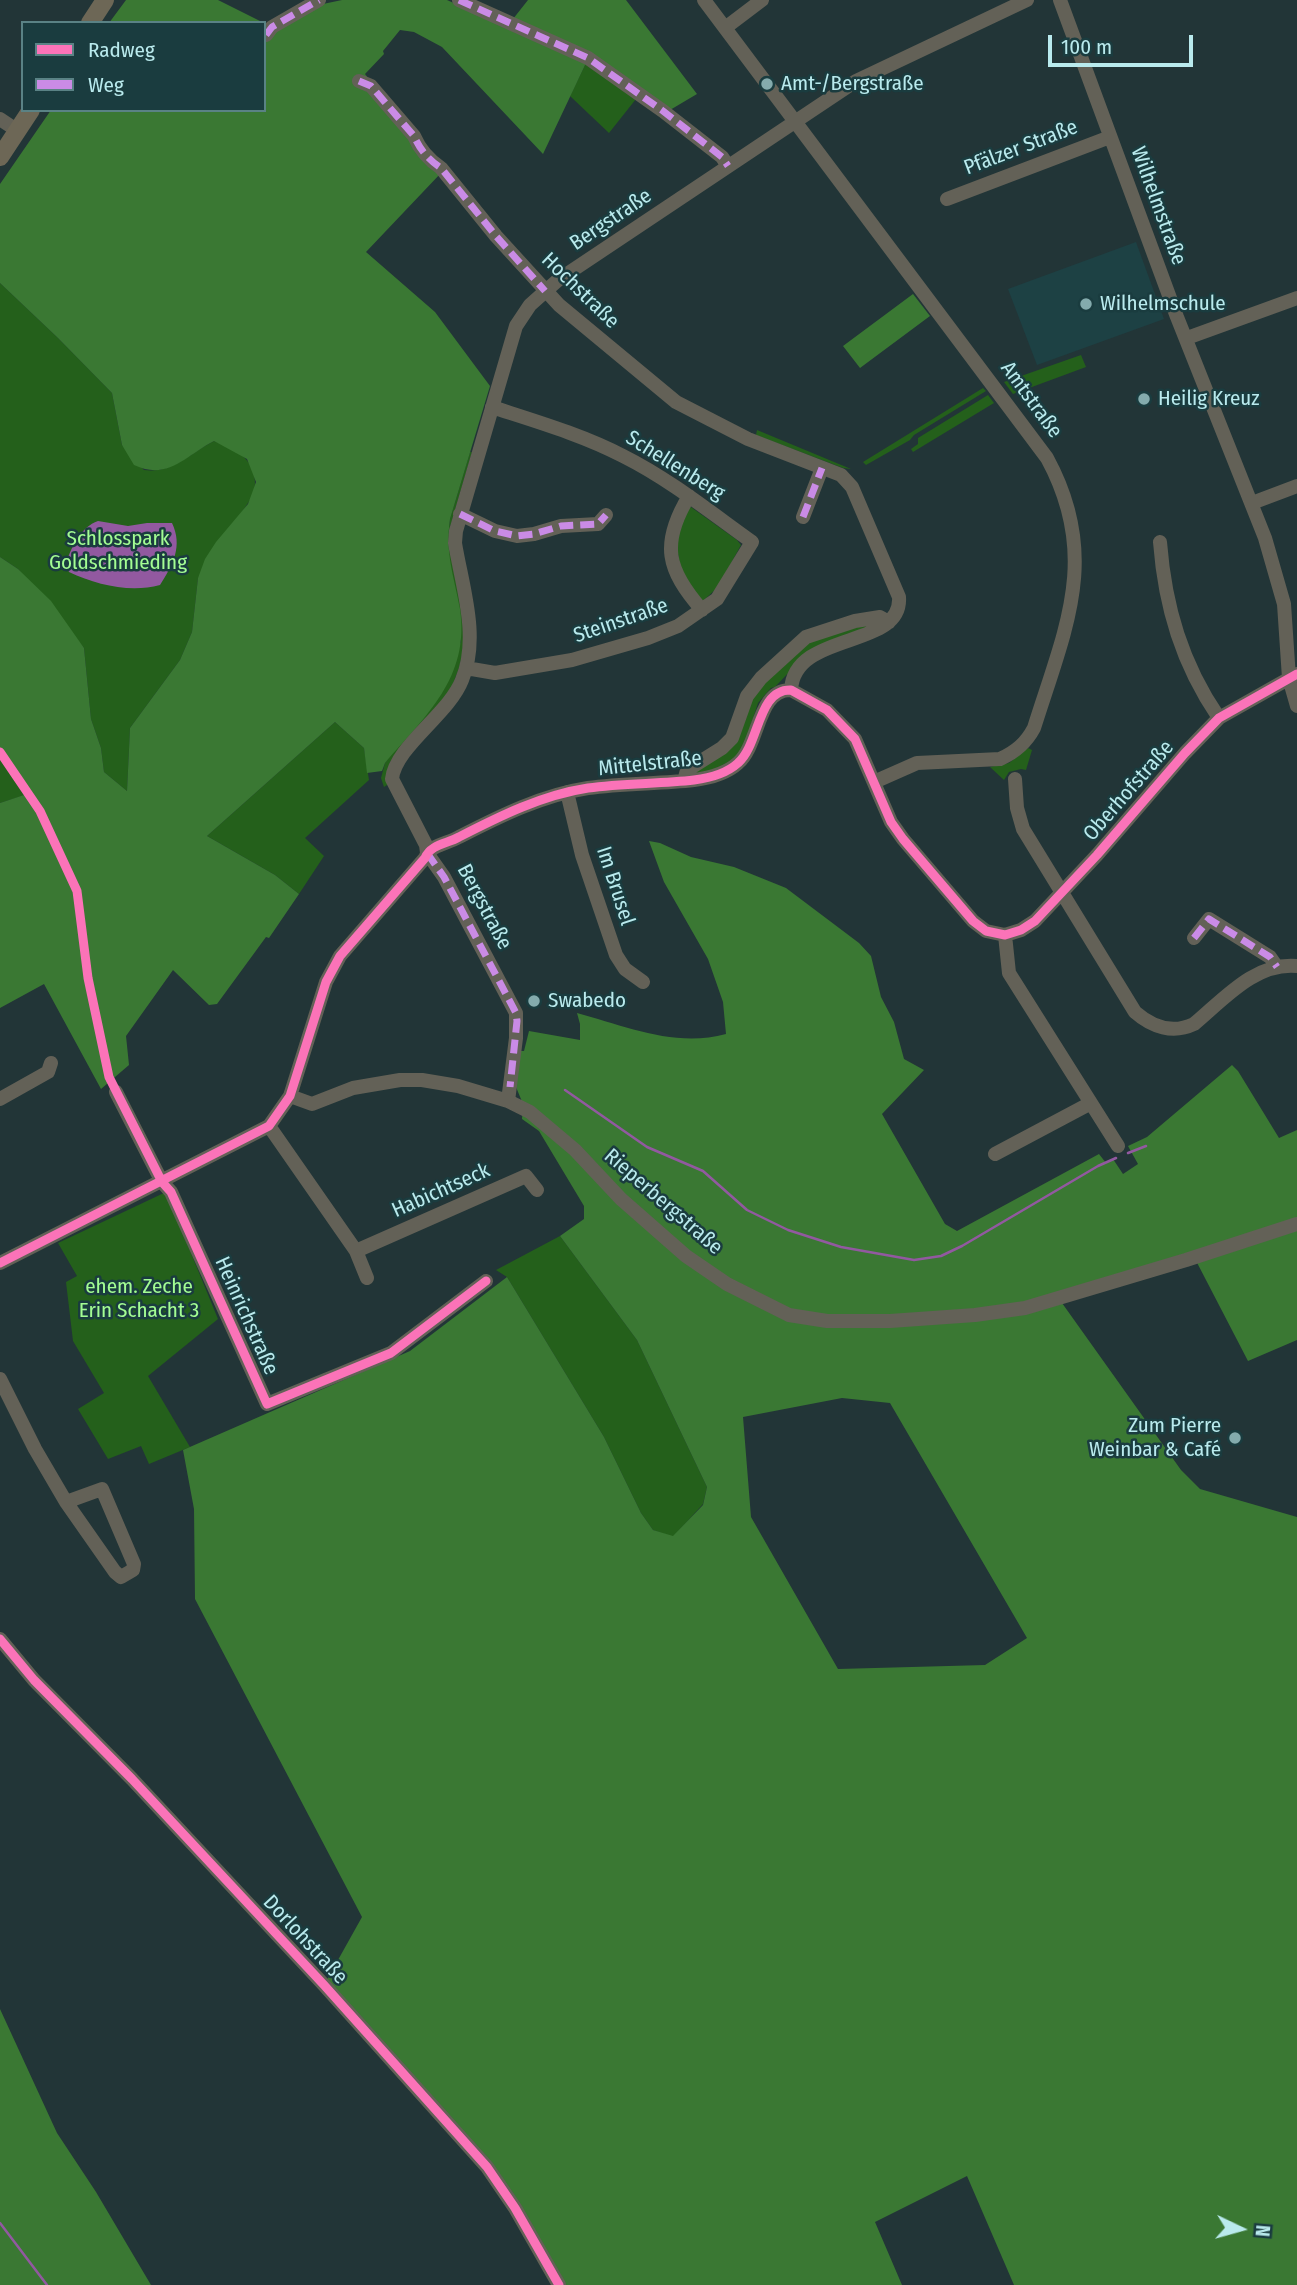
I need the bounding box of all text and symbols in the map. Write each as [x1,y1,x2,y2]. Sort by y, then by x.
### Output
legend [21,21,266,112]
scale bar [1052,21,1197,65]
text: 100 m [1061,34,1112,60]
text: Radweg [88,37,155,63]
place label: Amt-/Bergstraße [781,71,924,97]
text: Weg [88,72,124,98]
marker: Amt-/Bergstraße [759,76,775,92]
street label: Pfälzer Straße [961,115,1081,181]
street label: Wilhelmstraße [1125,143,1191,269]
street label: Bergstraße [565,184,657,256]
street label: Hochstraße [536,248,624,334]
place label: Wilhelmschule [1100,291,1226,317]
marker: Wilhelmschule [1078,296,1094,312]
street label: Amtstraße [995,357,1067,443]
place label: Heilig Kreuz [1158,386,1260,412]
marker: Heilig Kreuz [1136,391,1152,407]
street label: Schellenberg [621,426,729,506]
park label: Schlosspark Goldschmieding [49,526,187,576]
street label: Steinstraße [571,593,671,649]
street label: Oberhofstraße [1079,736,1179,846]
street label: Mittelstraße [597,746,703,782]
street label: Im Brusel [590,843,640,929]
street label: Bergstraße [451,860,517,954]
place label: Swabedo [548,988,626,1014]
marker: Swabedo [526,993,542,1009]
street label: Rieperbergstraße [599,1144,727,1260]
street label: Habichtseck [388,1158,494,1224]
street label: Heinrichstraße [209,1253,283,1379]
park label: ehem. Zeche Erin Schacht 3 [79,1274,199,1324]
place label: Zum Pierre Weinbar & Café [1089,1413,1221,1463]
marker: Zum Pierre Weinbar & Café [1227,1430,1243,1446]
street label: Dorlohstraße [257,1890,353,1990]
north arrow [1206,2194,1276,2264]
text: N [1250,2224,1274,2238]

